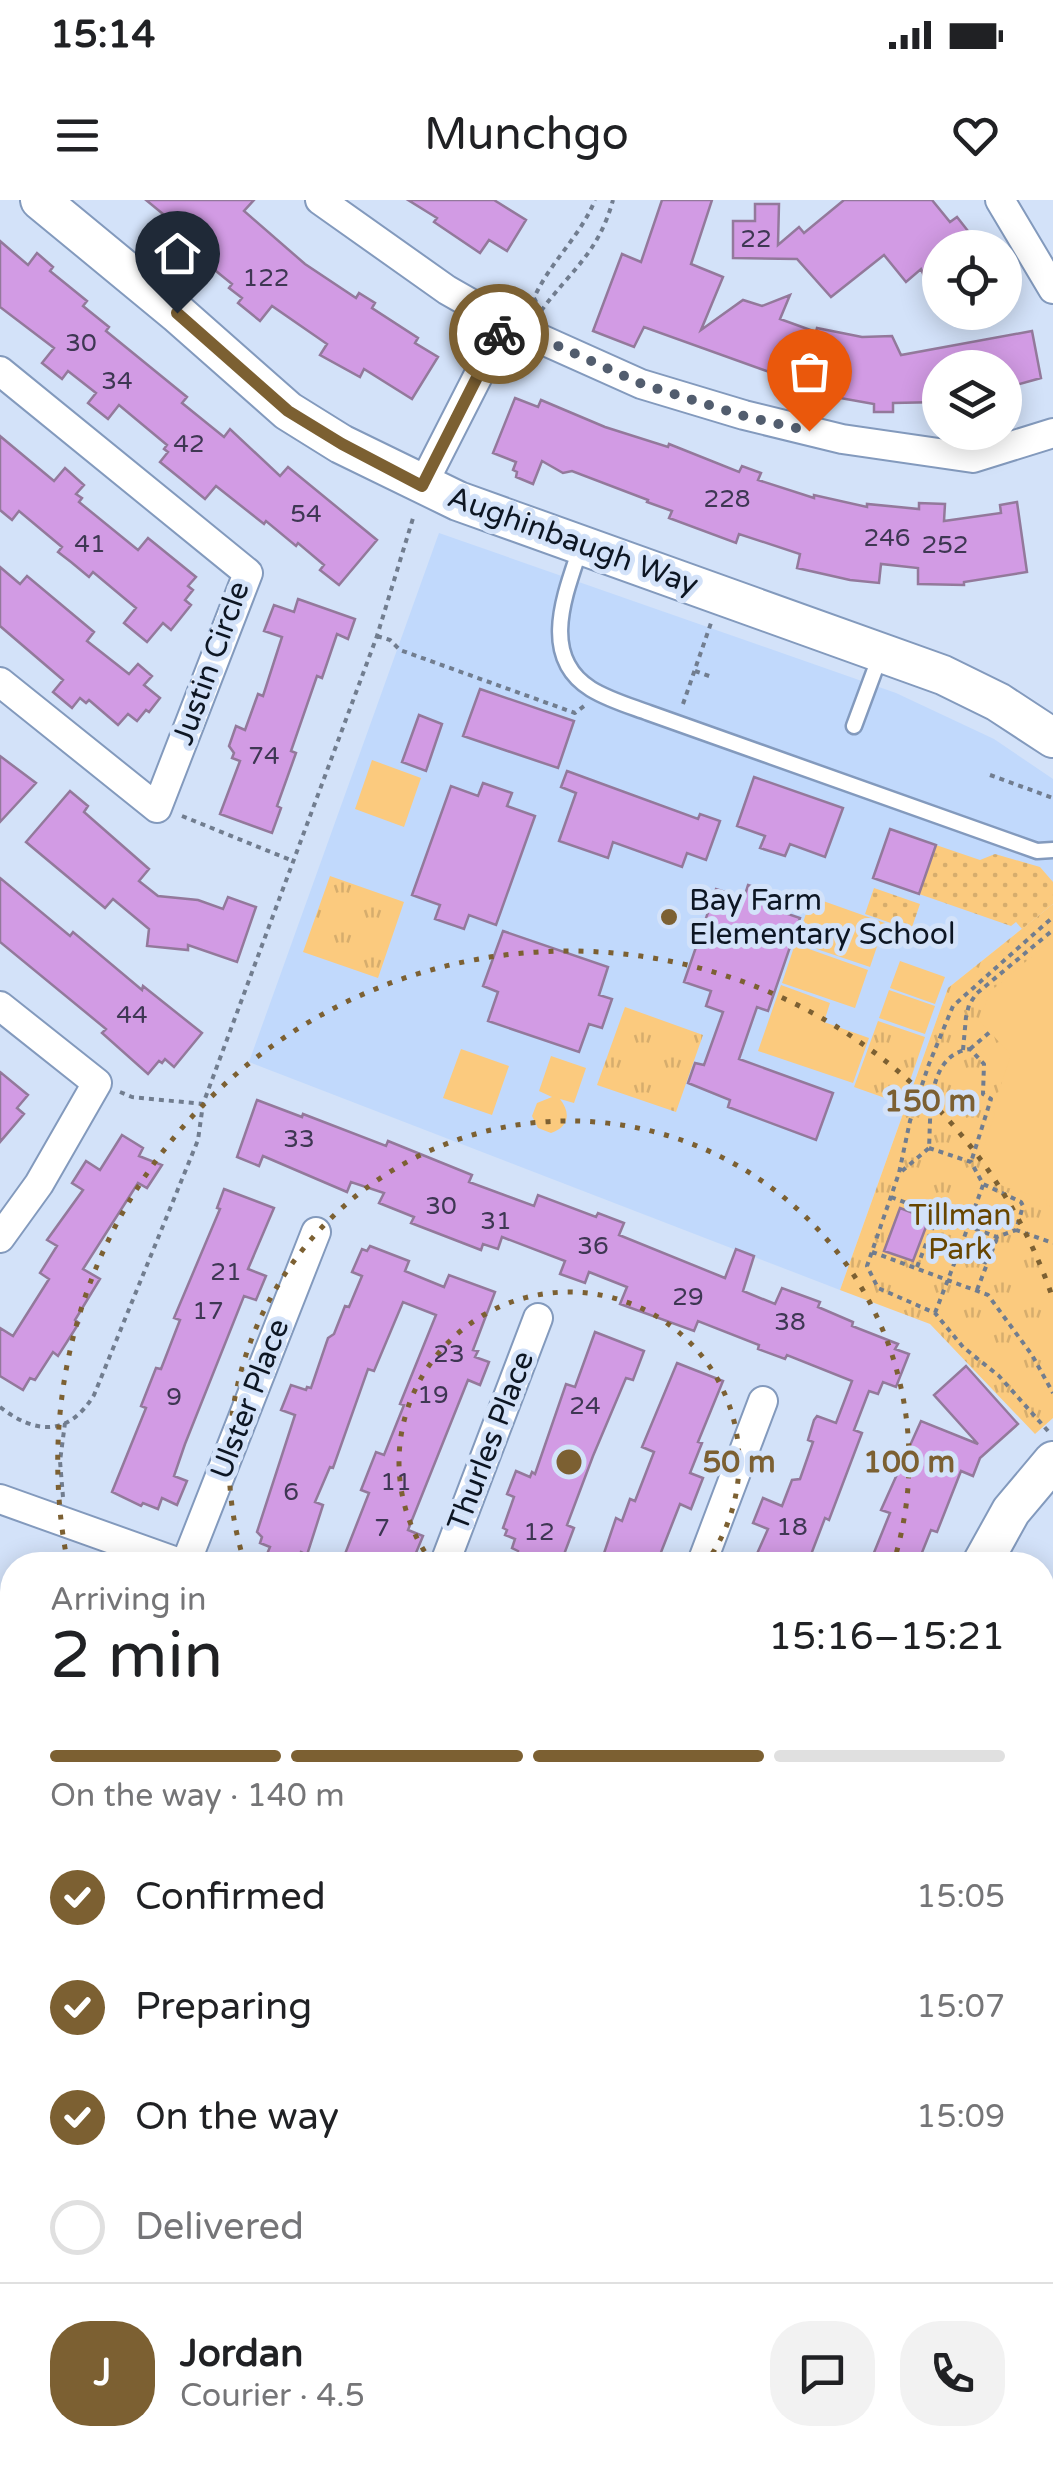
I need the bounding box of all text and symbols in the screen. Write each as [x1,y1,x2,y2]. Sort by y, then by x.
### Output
text: 15:14 [50,12,155,58]
icon: menu [50,108,105,163]
text: Munchgo [424,108,629,162]
icon: heart [948,108,1003,163]
pin [135,211,220,314]
house number: 22 [740,224,772,254]
icon: home [150,226,205,281]
map controls [922,230,1022,450]
button: locate [922,230,1022,330]
house number: 122 [242,263,290,293]
courier [449,284,549,384]
icon: bike [472,307,527,362]
house number: 30 [65,328,97,358]
pin [767,329,852,432]
icon: bag [782,344,837,399]
button: layers [922,350,1022,450]
house number: 34 [101,366,133,396]
house number: 42 [173,429,205,459]
street label: Aughinbaugh Way [443,478,703,604]
house number: 228 [703,484,751,514]
house number: 54 [290,499,322,529]
house number: 246 [863,523,911,553]
house number: 41 [74,529,106,559]
house number: 252 [921,530,969,560]
street label: Justin Circle [164,576,258,750]
house number: 74 [248,741,280,771]
place label: Bay Farm Elementary School [689,882,955,953]
marker: Bay Farm Elementary School [658,906,680,928]
house number: 44 [116,1000,148,1030]
text: 150 m [884,1083,976,1120]
house number: 33 [283,1124,315,1154]
house number: 30 [425,1191,457,1221]
park label: Tillman Park [908,1197,1012,1268]
house number: 31 [480,1206,512,1236]
house number: 36 [577,1231,609,1261]
house number: 21 [210,1257,242,1287]
house number: 29 [672,1282,704,1312]
house number: 17 [192,1296,224,1326]
house number: 38 [774,1307,806,1337]
street label: Ulster Place [202,1314,298,1484]
house number: 23 [433,1339,465,1369]
street label: Thurles Place [440,1346,542,1536]
house number: 19 [417,1380,449,1410]
house number: 9 [166,1382,182,1412]
house number: 24 [569,1391,601,1421]
centre of rings [551,1444,587,1480]
text: 50 m [702,1444,776,1481]
text: 100 m [863,1444,955,1481]
house number: 11 [380,1467,412,1497]
house number: 6 [283,1477,299,1507]
house number: 18 [776,1512,808,1542]
house number: 7 [374,1513,390,1543]
house number: 12 [523,1517,555,1547]
text: Arriving in [50,1581,207,1619]
text: 15:16–15:21 [768,1614,1005,1660]
text: 2 min [50,1617,223,1696]
text: On the way · 140 m [50,1777,345,1815]
icon: check [50,1870,105,1925]
text: Confirmed [135,1874,326,1920]
text: 15:05 [916,1878,1005,1916]
icon: check [50,1980,105,2035]
text: Preparing [135,1984,312,2030]
text: 15:07 [916,1988,1005,2026]
icon: check [50,2090,105,2145]
text: On the way [135,2094,339,2140]
text: 15:09 [916,2098,1005,2136]
text: Delivered [135,2204,304,2250]
button: chat [770,2321,875,2426]
button: phone [900,2321,1005,2426]
text: Jordan [180,2331,303,2377]
text: J [94,2350,111,2396]
text: Courier · 4.5 [180,2377,365,2415]

